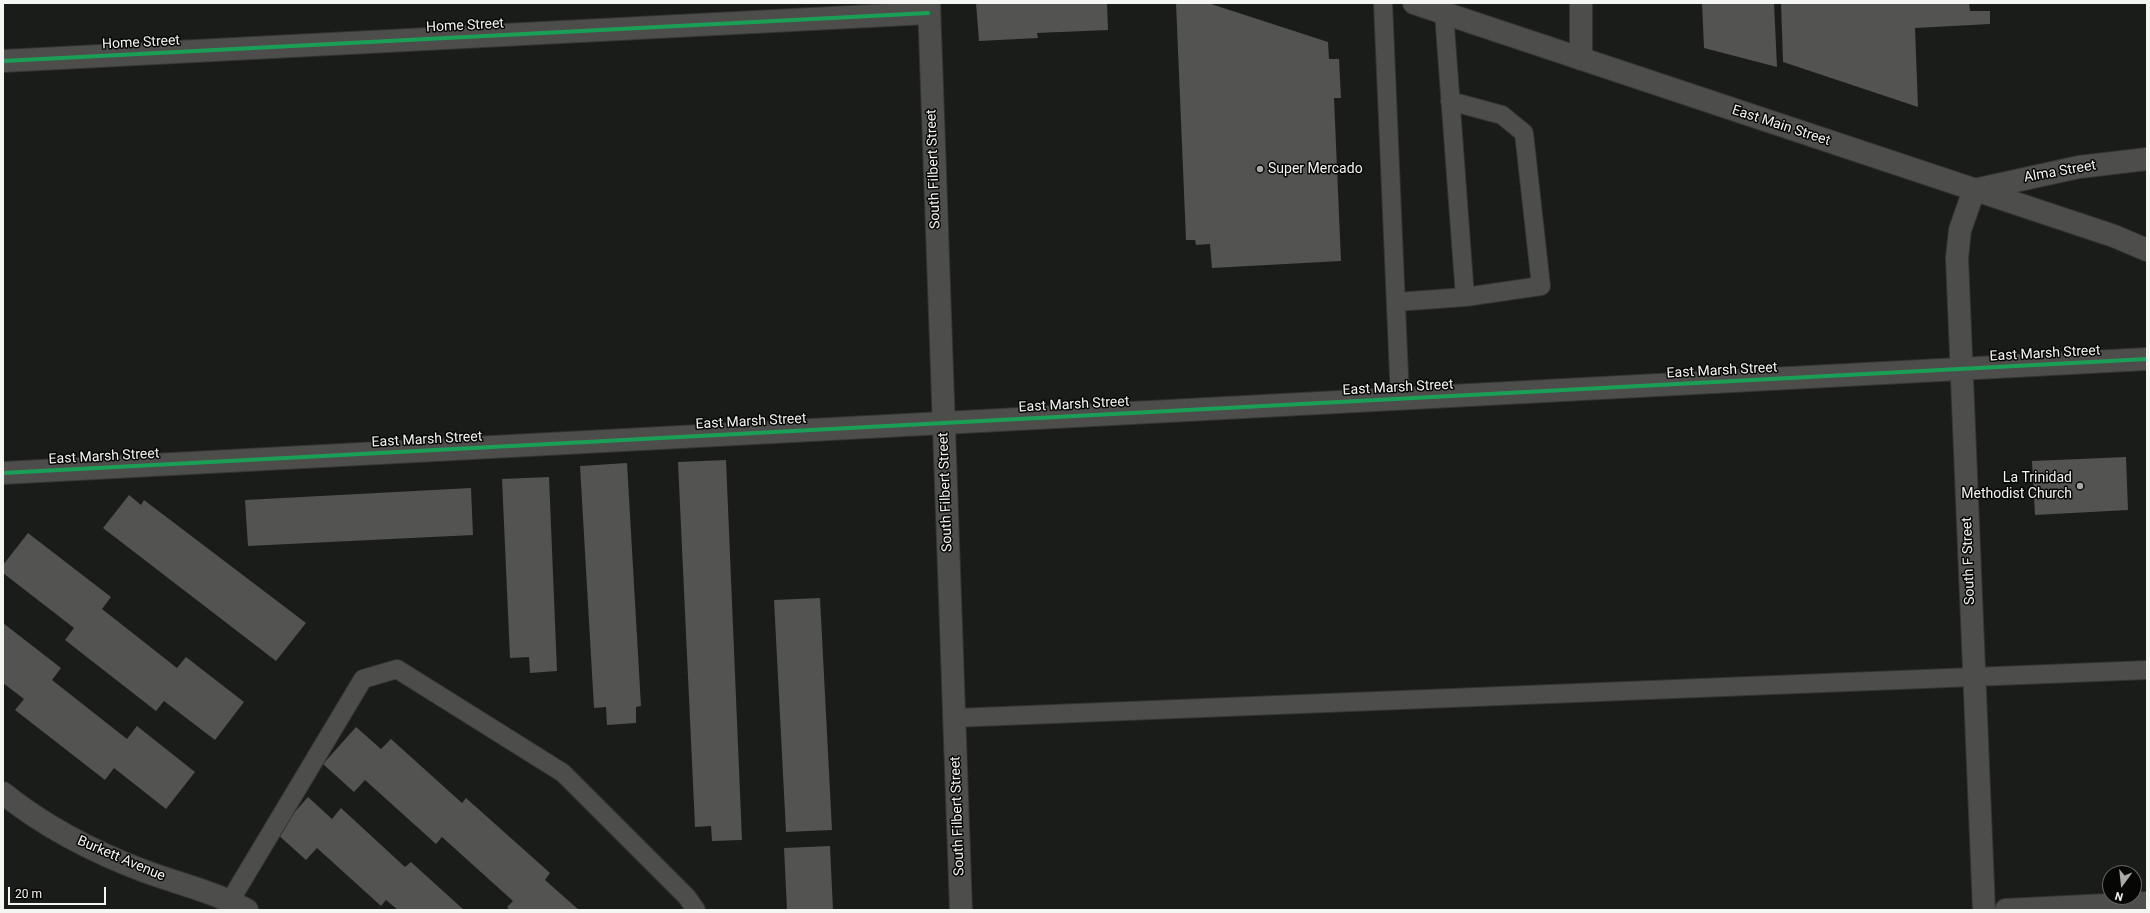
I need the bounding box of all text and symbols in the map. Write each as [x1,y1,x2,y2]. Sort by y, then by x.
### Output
street label: Home Street [426,16,504,36]
street label: Home Street [102,33,180,53]
street label: East Main Street [1730,102,1832,150]
street label: South Filbert Street [924,109,944,229]
street label: Alma Street [2023,157,2097,187]
place label: Super Mercado [1268,161,1363,177]
marker: Super Mercado [1255,164,1265,174]
street label: East Marsh Street [1989,343,2101,365]
street label: East Marsh Street [1666,360,1778,382]
street label: East Marsh Street [1342,377,1454,399]
street label: East Marsh Street [1018,394,1130,416]
street label: East Marsh Street [695,411,807,433]
street label: East Marsh Street [371,429,483,451]
street label: South Filbert Street [936,432,956,552]
street label: East Marsh Street [48,446,160,468]
place label: La Trinidad Methodist Church [1961,470,2072,502]
marker: La Trinidad Methodist Church [2075,481,2085,491]
street label: South F Street [1959,517,1979,605]
street label: South Filbert Street [948,756,968,876]
street label: Burkett Avenue [74,833,168,885]
north arrow [2102,865,2142,905]
scale bar [10,879,108,905]
text: 20 m [15,887,42,901]
text: N [2114,889,2124,903]

